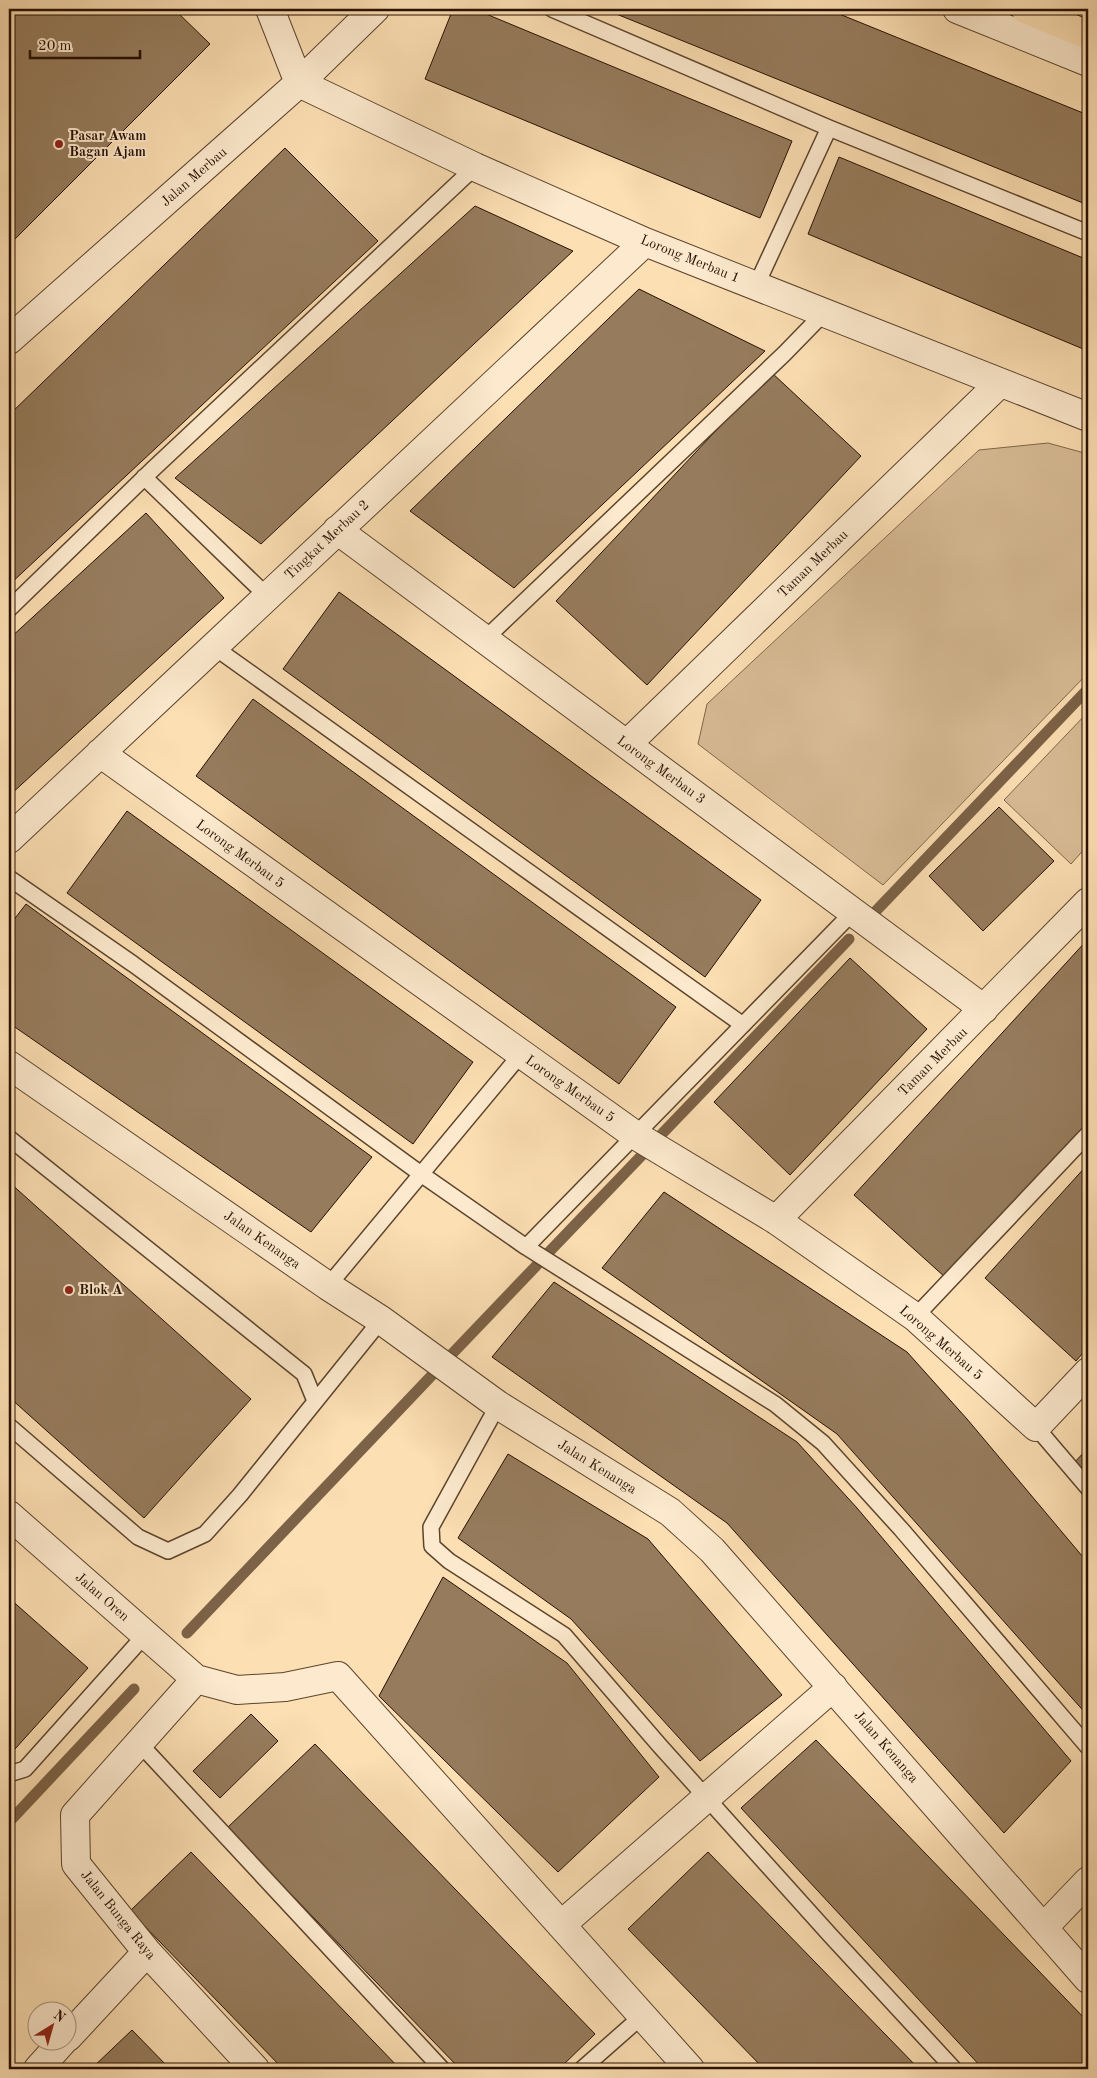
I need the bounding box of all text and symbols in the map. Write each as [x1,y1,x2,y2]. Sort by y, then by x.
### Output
scale bar [30,28,140,60]
text: 20 m [38,39,72,54]
place label: Pasar Awam Bagan Ajam [69,129,146,159]
marker: Pasar Awam Bagan Ajam [53,138,65,150]
street label: Jalan Merbau [158,144,230,209]
street label: Lorong Merbau 1 [638,233,742,285]
street label: Tingkat Merbau 2 [282,498,372,582]
street label: Taman Merbau [775,527,851,601]
street label: Lorong Merbau 3 [614,733,708,807]
street label: Lorong Merbau 5 [193,817,287,891]
street label: Taman Merbau [896,1024,971,1099]
street label: Lorong Merbau 5 [523,1053,617,1125]
street label: Jalan Kenanga [221,1208,303,1272]
place label: Blok A [79,1283,123,1297]
marker: Blok A [63,1284,75,1296]
street label: Lorong Merbau 5 [897,1303,985,1383]
street label: Jalan Kenanga [555,1437,639,1497]
street label: Jalan Oren [72,1570,132,1624]
street label: Jalan Kenanga [851,1708,921,1786]
street label: Jalan Bunga Raya [78,1868,158,1962]
north arrow [28,2000,78,2050]
text: N [51,2008,68,2025]

